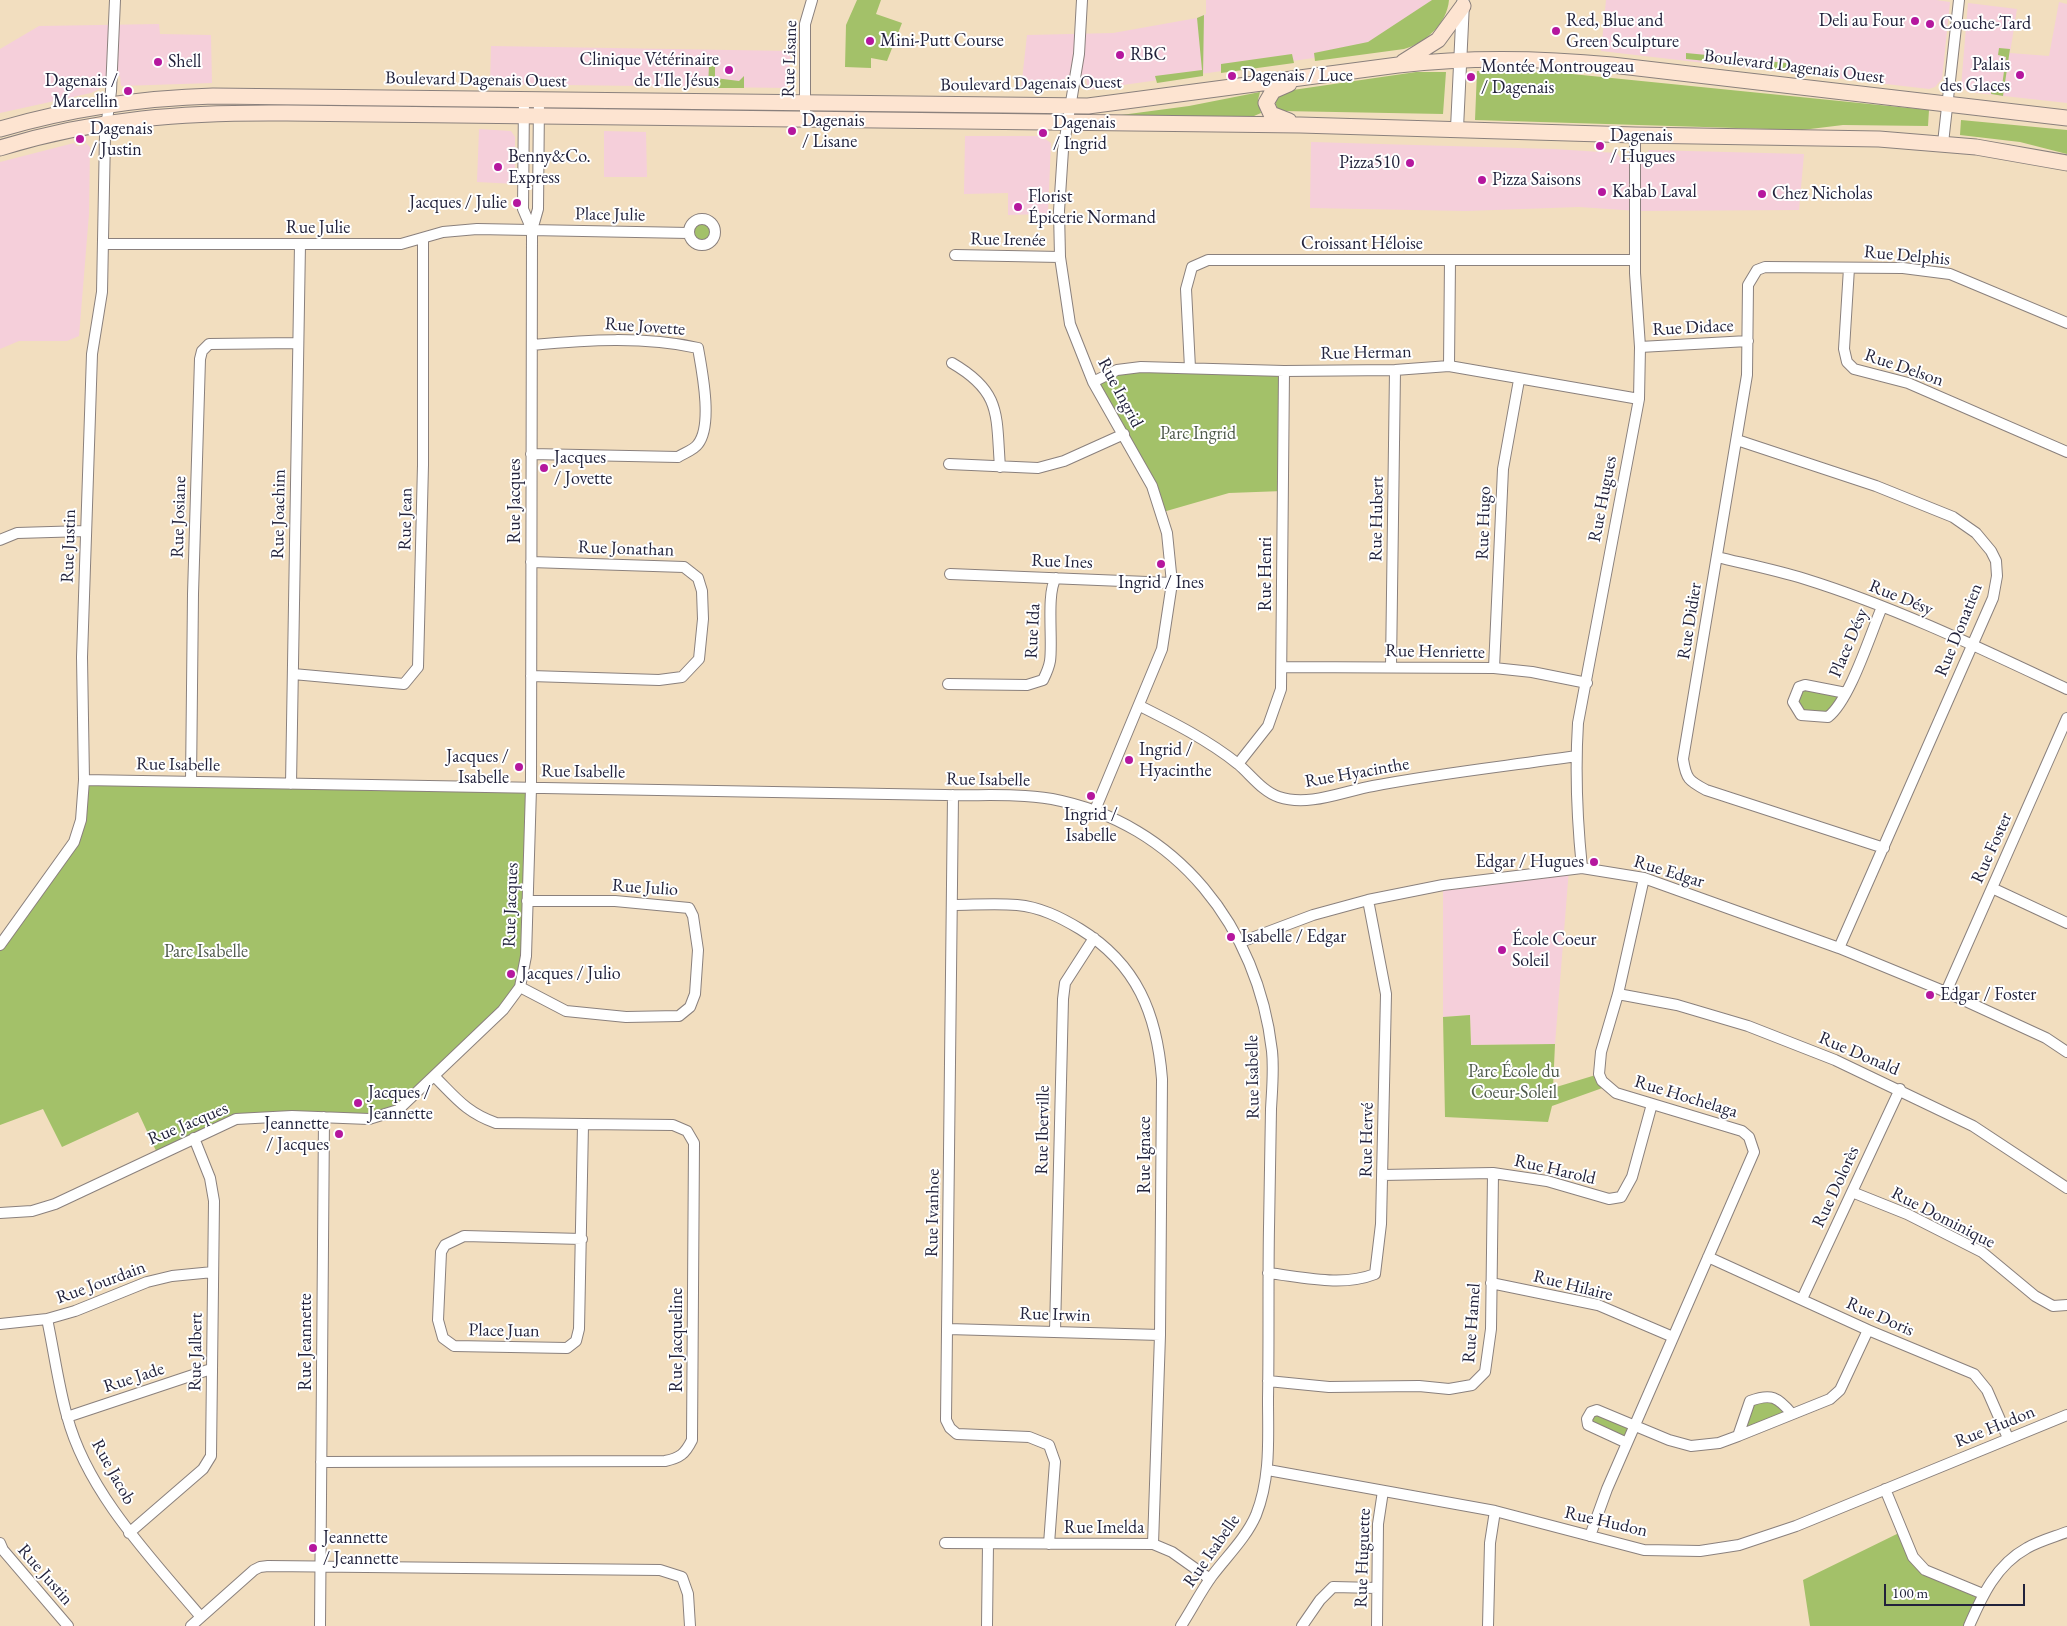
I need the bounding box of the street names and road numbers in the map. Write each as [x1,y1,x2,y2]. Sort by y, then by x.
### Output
street label: Rue Lisane [778,20,802,98]
street label: Boulevard Dagenais Ouest [1703,45,1885,89]
street label: Boulevard Dagenais Ouest [385,68,567,92]
street label: Boulevard Dagenais Ouest [940,72,1122,96]
street label: Place Julie [575,204,645,226]
street label: Rue Julie [286,217,350,239]
street label: Rue Irenée [970,229,1046,251]
street label: Croissant Héloise [1301,233,1423,255]
street label: Rue Delphis [1863,241,1951,271]
street label: Rue Jovette [604,313,686,341]
street label: Rue Didace [1652,315,1734,341]
street label: Rue Herman [1320,341,1412,365]
street label: Rue Delson [1862,344,1946,392]
street label: Rue Ingrid [1093,354,1147,432]
street label: Rue Hugues [1584,454,1622,544]
street label: Rue Jacques [504,459,526,543]
street label: Rue Joachim [267,469,291,559]
street label: Rue Josiane [167,476,191,558]
street label: Rue Hubert [1365,476,1389,562]
street label: Rue Hugo [1472,486,1496,560]
street label: Rue Jean [395,487,417,551]
street label: Rue Justin [57,509,81,583]
street label: Rue Jonathan [578,537,674,561]
street label: Rue Henri [1255,537,1277,611]
street label: Rue Ines [1031,550,1093,574]
street label: Rue Désy [1866,575,1936,621]
street label: Rue Donatien [1931,580,1987,680]
street label: Rue Didier [1673,581,1707,661]
street label: Rue Ida [1021,603,1045,659]
street label: Place Désy [1825,605,1873,681]
street label: Rue Henriette [1385,640,1485,664]
street label: Rue Isabelle [136,753,220,777]
street label: Rue Hyacinthe [1303,753,1411,793]
street label: Rue Isabelle [541,760,625,784]
street label: Rue Isabelle [946,768,1030,792]
street label: Rue Foster [1967,809,2017,887]
street label: Rue Edgar [1631,851,1707,893]
street label: Rue Jacques [499,862,523,948]
street label: Rue Julio [611,875,679,901]
street label: Rue Donald [1815,1027,1903,1081]
street label: Rue Isabelle [1241,1035,1265,1119]
street label: Rue Hochelaga [1632,1071,1740,1123]
street label: Rue Iberville [1031,1085,1055,1175]
street label: Rue Jacques [145,1097,231,1151]
street label: Rue Hervé [1356,1102,1378,1178]
street label: Rue Ignace [1134,1116,1156,1194]
street label: Rue Dolorès [1808,1143,1864,1231]
street label: Rue Harold [1512,1150,1598,1190]
street label: Rue Ivanhoe [921,1169,945,1257]
street label: Rue Dominique [1887,1183,1999,1253]
street label: Rue Jourdain [53,1257,149,1309]
street label: Rue Hilaire [1531,1266,1615,1306]
street label: Rue Hamel [1458,1282,1486,1364]
street label: Rue Jacqueline [666,1288,688,1392]
street label: Rue Jeannette [295,1293,317,1391]
street label: Rue Doris [1843,1293,1917,1341]
street label: Rue Irwin [1019,1303,1091,1327]
street label: Rue Jalbert [185,1313,207,1391]
street label: Place Juan [468,1320,540,1342]
street label: Rue Jade [101,1358,167,1398]
street label: Rue Hudon [1952,1401,2038,1453]
street label: Rue Jacob [86,1436,140,1508]
street label: Rue Hudon [1562,1502,1650,1542]
street label: Rue Huguette [1350,1508,1376,1608]
street label: Rue Isabelle [1179,1510,1245,1592]
street label: Rue Imelda [1064,1517,1144,1539]
street label: Rue Justin [13,1540,77,1610]

